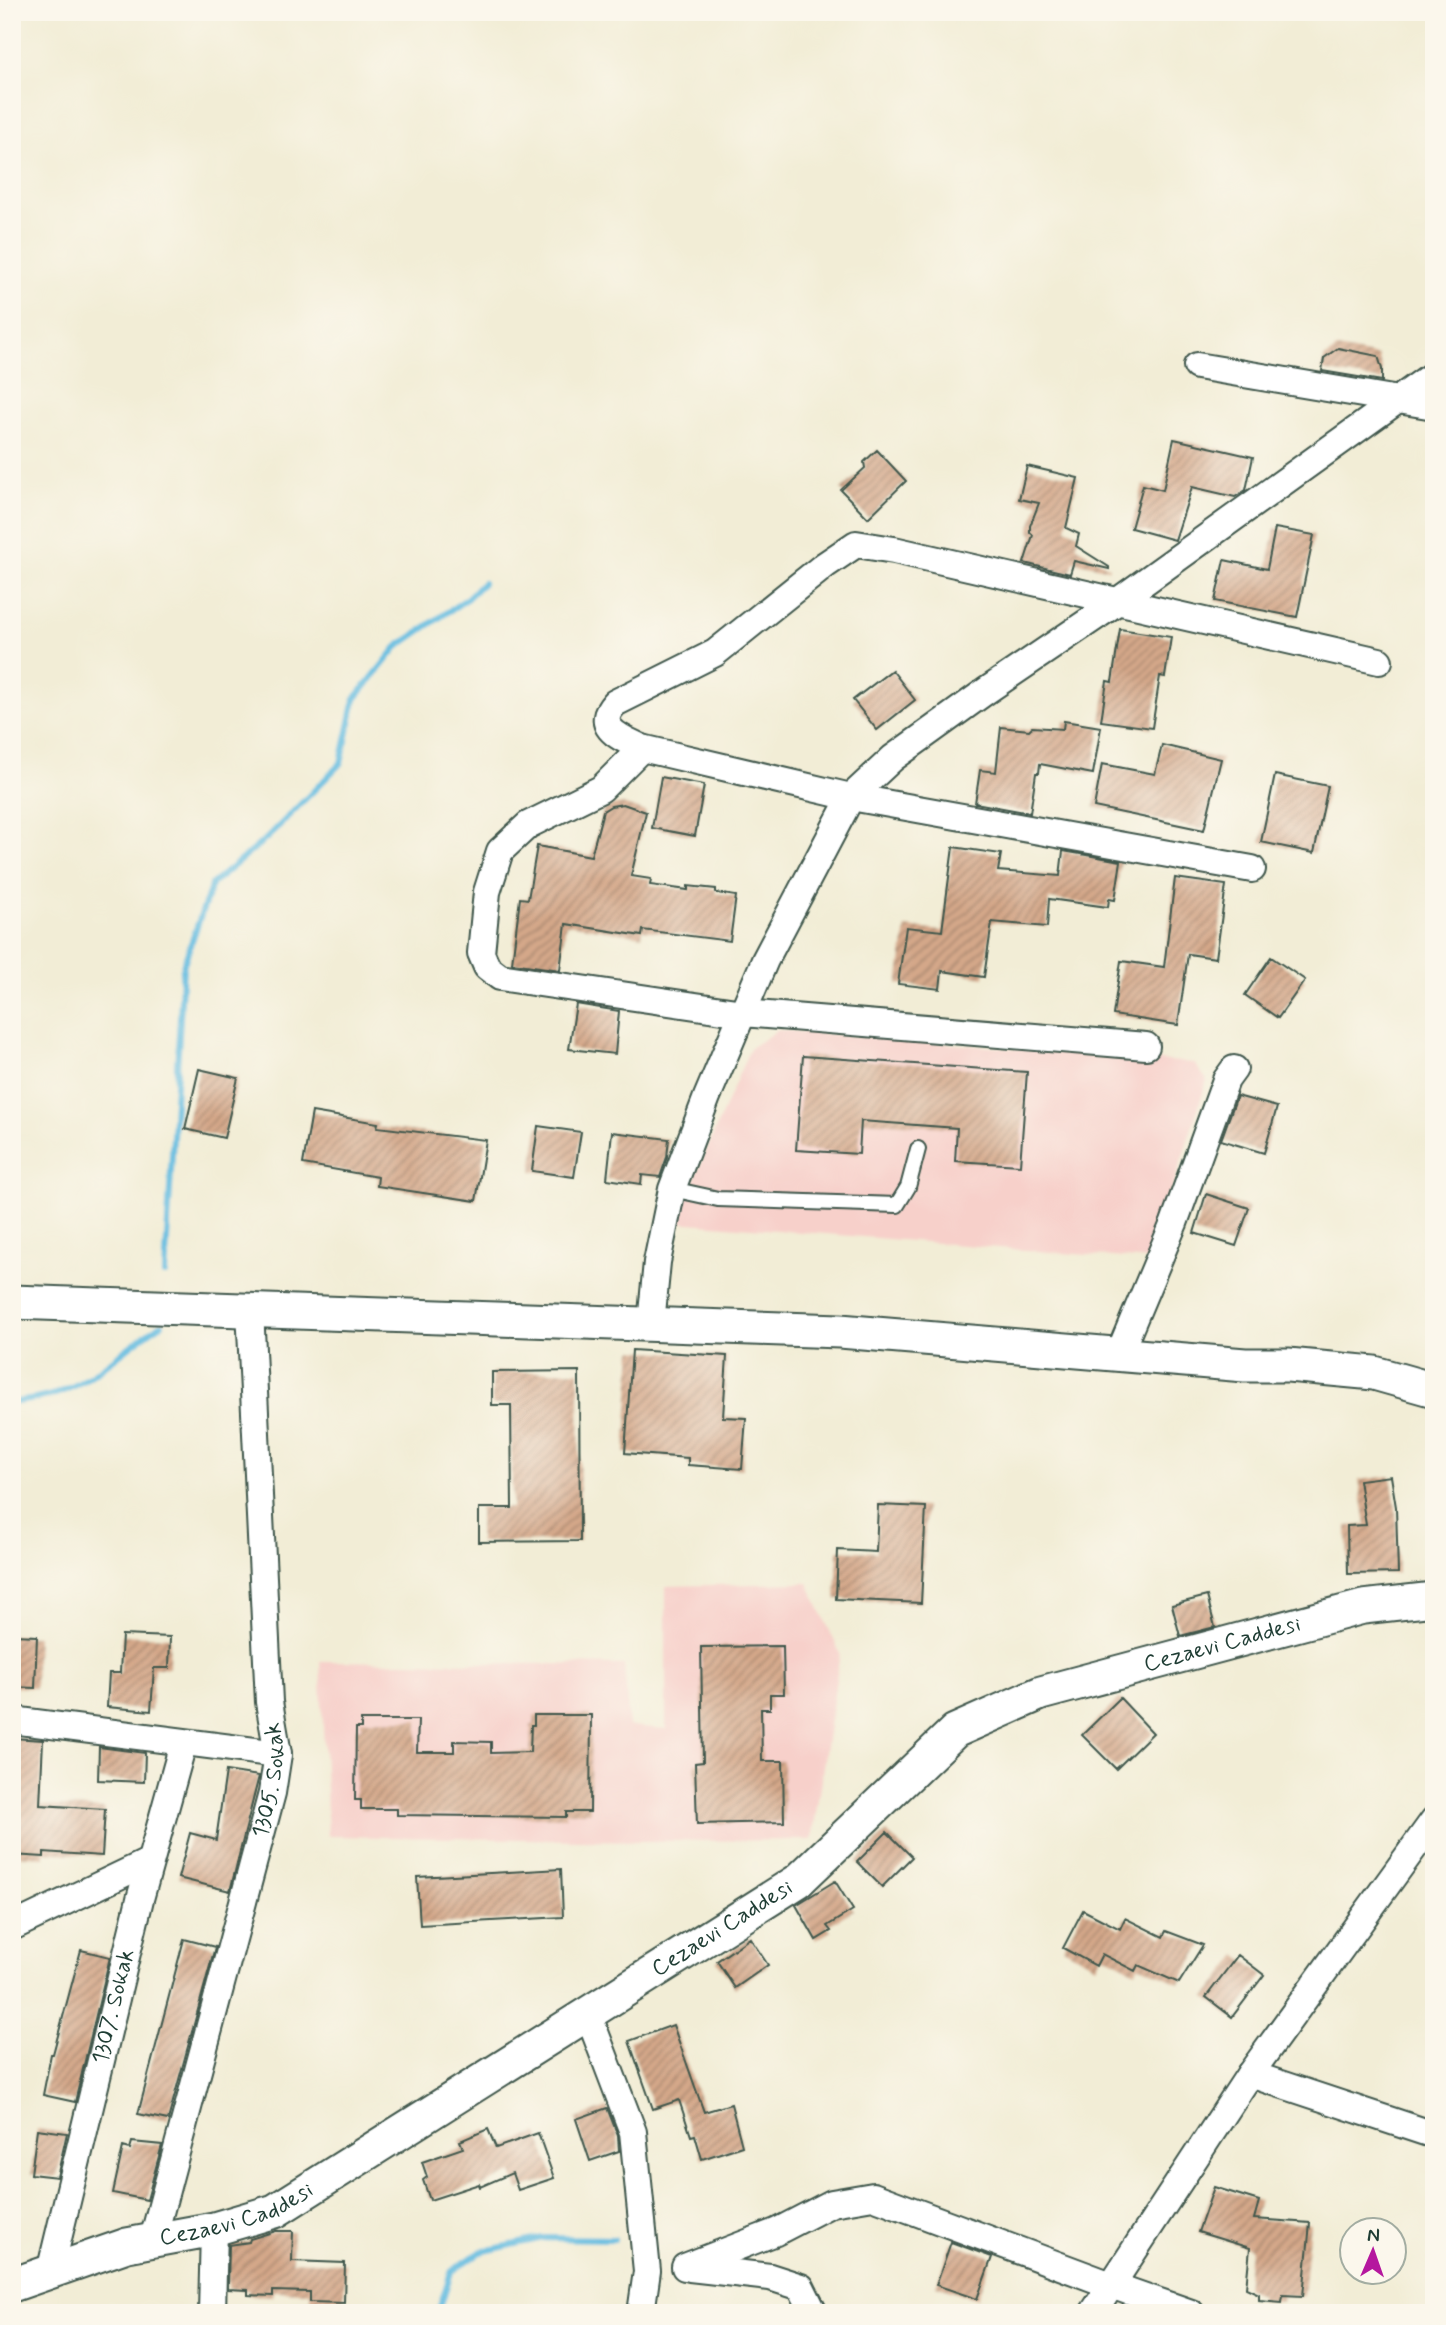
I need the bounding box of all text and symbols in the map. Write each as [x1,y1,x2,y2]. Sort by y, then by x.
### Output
street label: Cezaevi Caddesi [1140,1609,1304,1680]
street label: 1305. Sokak [246,1721,294,1841]
street label: Cezaevi Caddesi [646,1873,799,1984]
street label: 1307. Sokak [86,1946,142,2067]
street label: Cezaevi Caddesi [157,2175,319,2254]
north arrow [1338,2216,1408,2286]
text: N [1367,2223,1380,2248]

